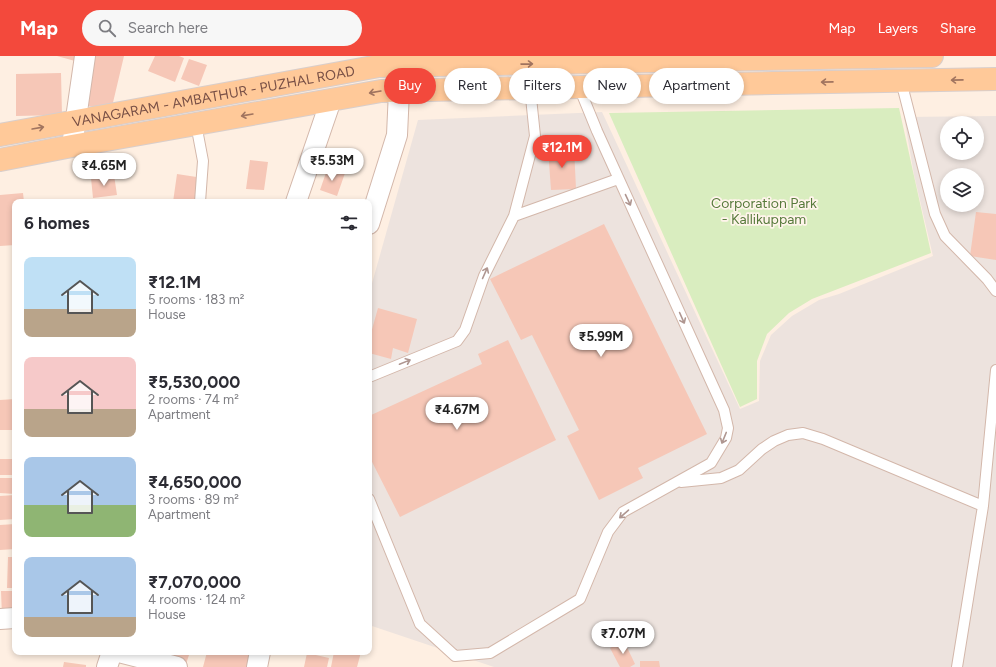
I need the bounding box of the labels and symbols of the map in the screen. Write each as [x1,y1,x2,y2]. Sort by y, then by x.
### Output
one-way arrow [520,60,533,68]
street label: VANAGARAM - AMBATHUR - PUZHAL ROAD [71,62,356,130]
one-way arrow [951,76,964,84]
one-way arrow [821,79,834,86]
one-way arrow [369,89,382,97]
one-way arrow [241,111,254,119]
one-way arrow [31,124,44,132]
pin: ₹12.1M [529,135,595,169]
pin: ₹5.53M [299,148,365,182]
pin: ₹4.65M [71,153,137,187]
one-way arrow [625,193,632,205]
park label: Corporation Park - Kallikuppam [711,195,817,228]
one-way arrow [482,268,489,280]
one-way arrow [679,312,687,324]
pin: ₹5.99M [568,324,634,358]
one-way arrow [399,358,411,366]
pin: ₹4.67M [424,397,490,431]
one-way arrow [720,432,728,444]
one-way arrow [618,509,629,518]
pin: ₹7.07M [590,621,656,655]

